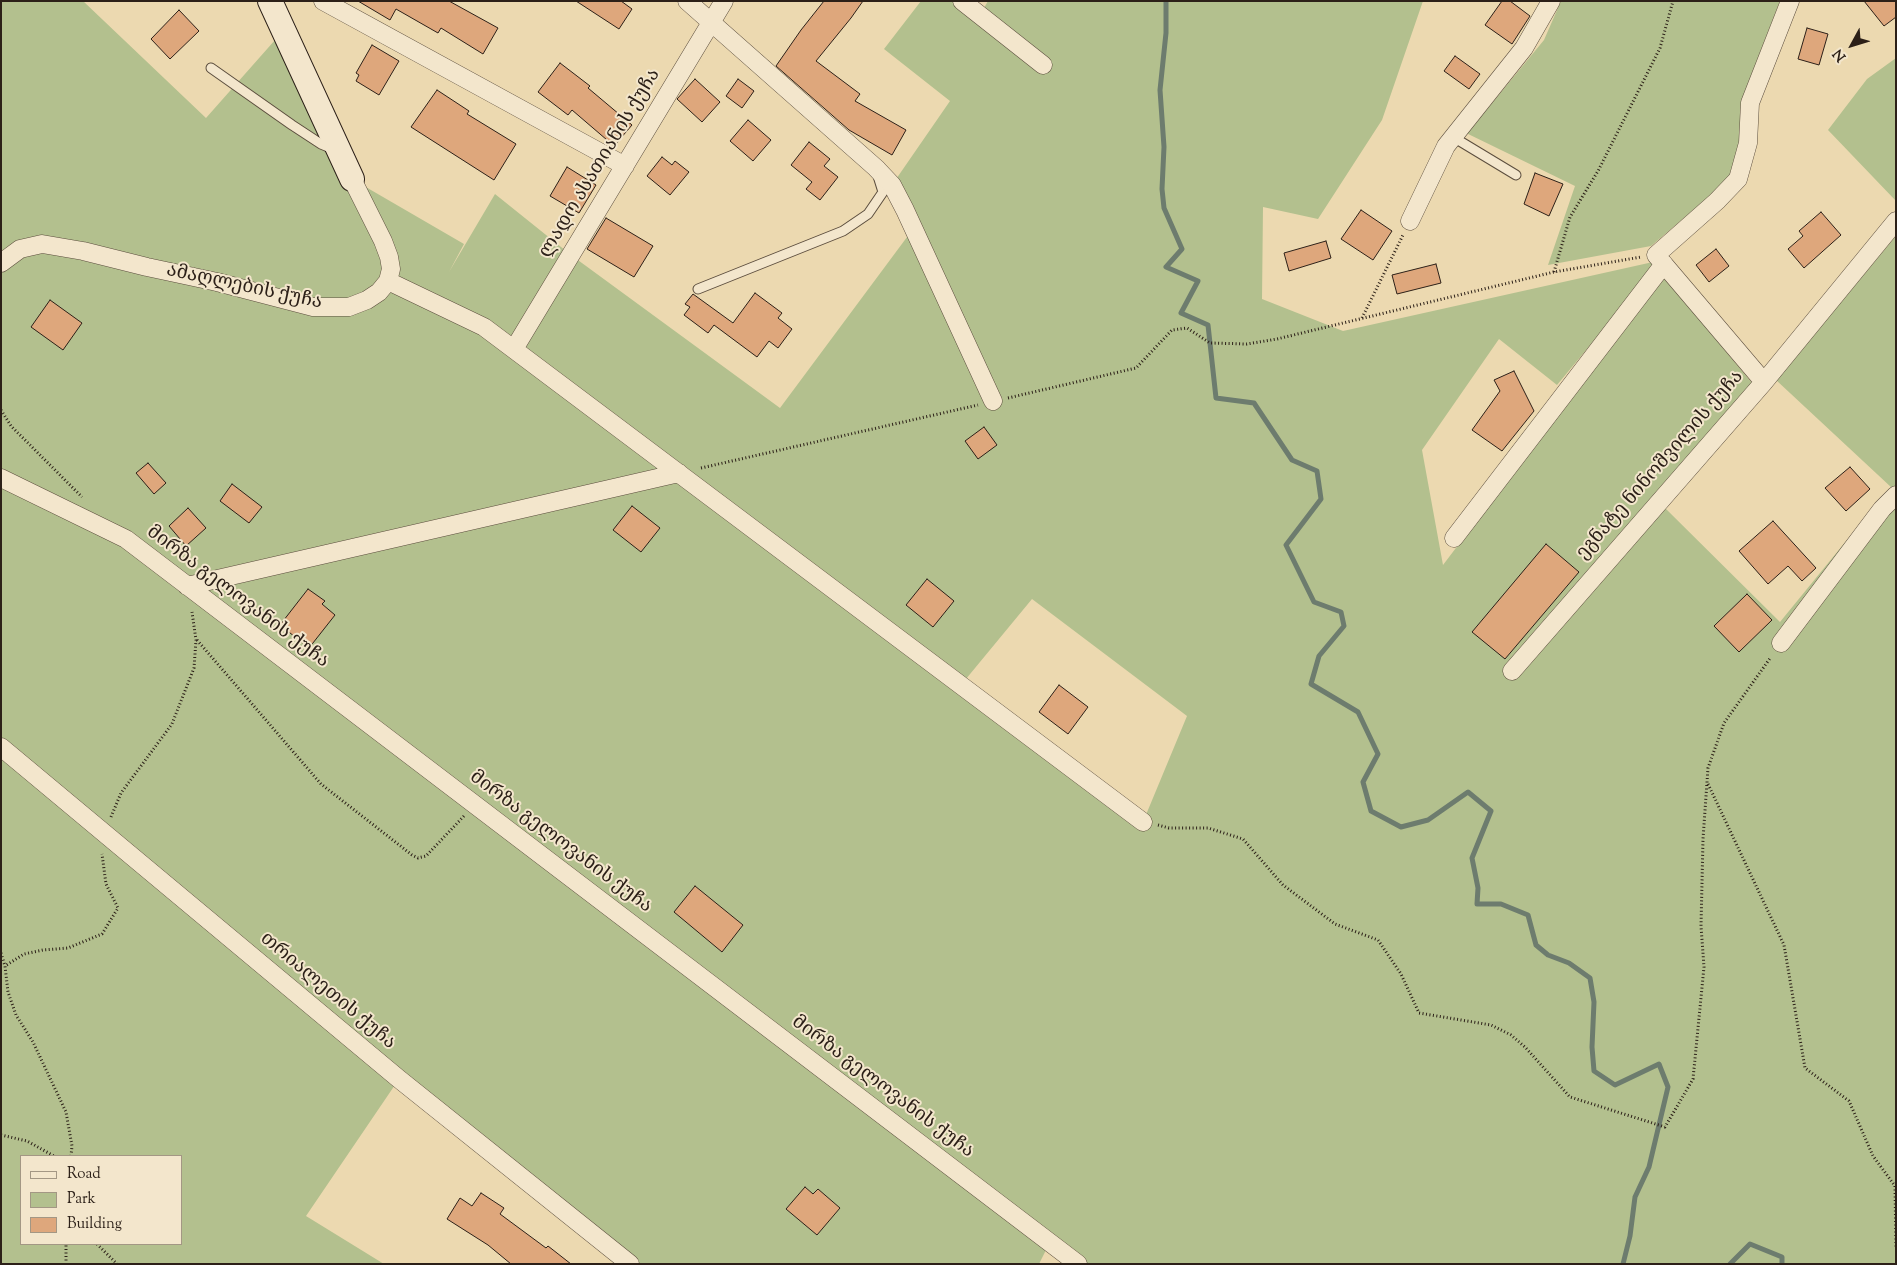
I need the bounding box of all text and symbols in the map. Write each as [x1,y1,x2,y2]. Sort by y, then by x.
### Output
north arrow [1827,20,1877,70]
text: N [1829,44,1852,65]
street label: ლადო ასათიანის ქუჩა [536,65,666,263]
street label: ამაღლების ქუჩა [164,260,324,316]
street label: ეგნატე ნინოშვილის ქუჩა [1573,367,1749,565]
street label: მირზა გელოვანის ქუჩა [141,522,333,674]
street label: მირზა გელოვანის ქუჩა [464,767,656,919]
street label: თრიალეთის ქუჩა [255,929,399,1055]
street label: მირზა გელოვანის ქუჩა [786,1012,978,1164]
legend [20,1155,182,1245]
text: Road [67,1164,101,1185]
text: Park [67,1189,96,1210]
text: Building [67,1214,122,1235]

